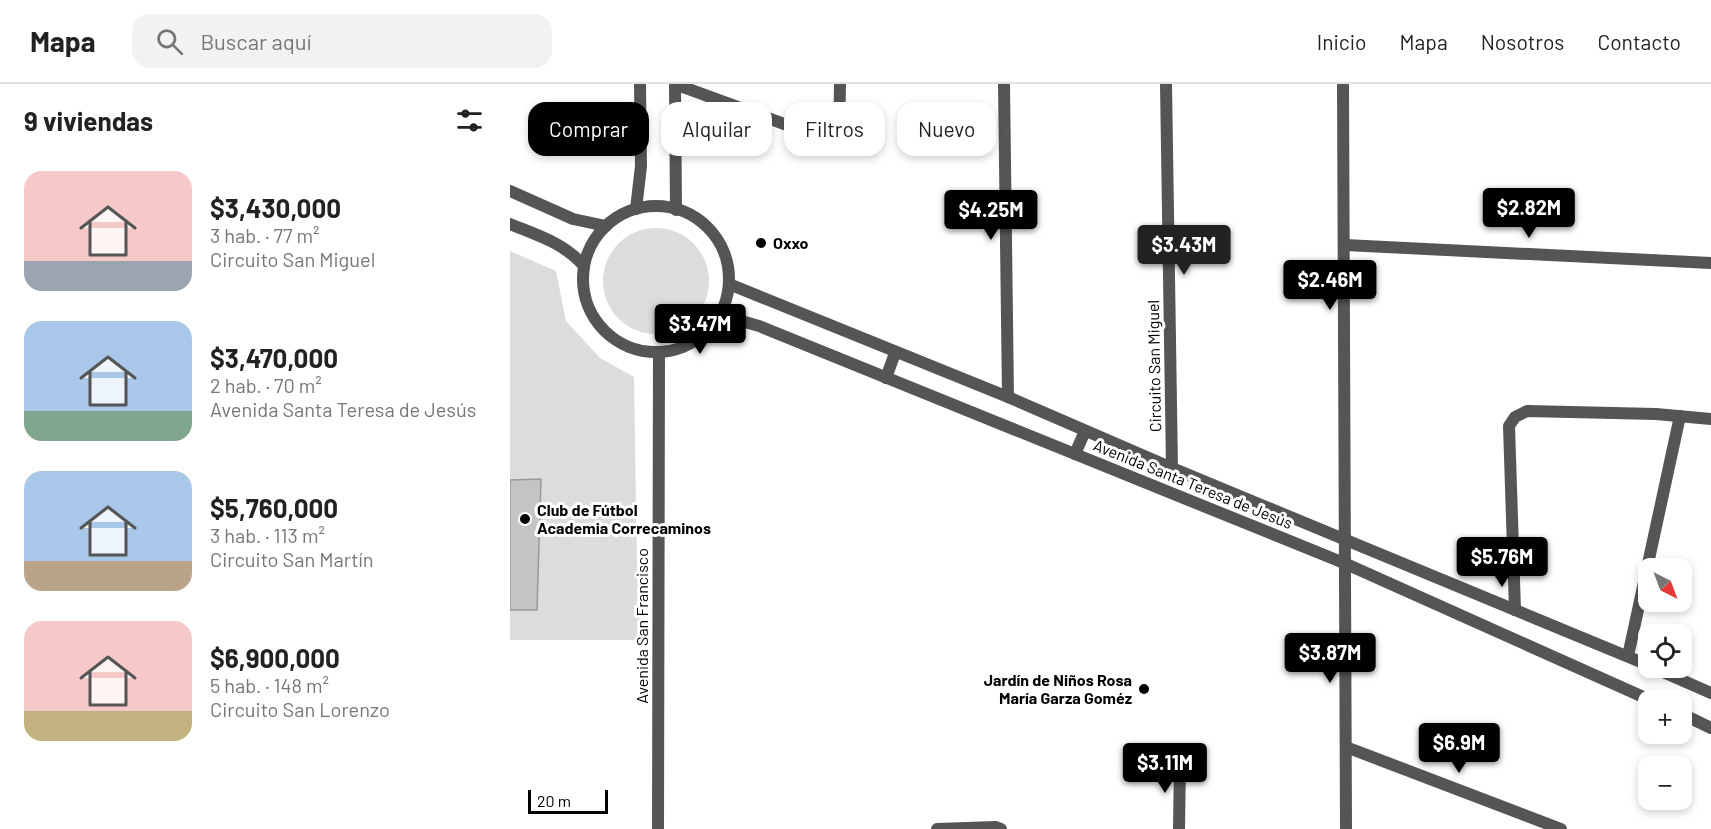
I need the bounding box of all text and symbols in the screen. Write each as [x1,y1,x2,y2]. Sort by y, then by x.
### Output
search box [132,14,552,68]
text: Mapa [30,24,96,58]
icon: search [153,25,186,58]
text: Buscar aquí [201,28,311,54]
text: Inicio [1317,29,1367,54]
text: Mapa [1400,29,1448,54]
text: Nosotros [1481,29,1564,54]
text: Contacto [1597,29,1681,54]
chip: Comprar [528,102,649,156]
chip: Alquilar [661,102,772,156]
chip: Filtros [784,102,885,156]
chip: Nuevo [897,102,996,156]
icon: filters [453,104,486,137]
text: 9 viviendas [24,105,153,136]
pin: $2.82M [1480,188,1578,239]
pin: $4.25M [942,190,1040,241]
text: $3,430,000 [210,192,341,223]
icon: home [72,195,144,267]
text: $2.82M [1497,195,1561,219]
text: $4.25M [958,197,1024,221]
text: 3 hab. · 77 m² [210,223,320,247]
pin: $3.43M [1135,225,1233,276]
text: $3.43M [1152,232,1216,256]
place label: Oxxo [773,233,809,252]
marker: Oxxo [754,236,768,250]
text: Circuito San Miguel [210,247,375,271]
pin: $2.46M [1281,260,1379,311]
text: $2.46M [1297,267,1363,291]
street label: Circuito San Miguel [1143,300,1164,432]
pin: $3.47M [651,304,749,355]
text: $3.47M [669,311,731,335]
text: $3,470,000 [210,342,338,373]
icon: home [72,345,144,417]
text: 2 hab. · 70 m² [210,373,322,397]
text: Avenida Santa Teresa de Jesús [210,397,476,421]
street label: Avenida Santa Teresa de Jesús [1091,435,1296,532]
text: $5,760,000 [210,492,338,523]
icon: home [72,495,144,567]
place label: Club de Fútbol Academia Correcaminos [537,500,711,537]
marker: Club de Fútbol Academia Correcaminos [518,512,532,526]
text: 3 hab. · 113 m² [210,523,325,547]
pin: $5.76M [1453,537,1551,588]
text: $5.76M [1471,544,1533,568]
text: Circuito San Martín [210,547,374,571]
street label: Avenida San Francisco [632,548,651,704]
north arrow [1638,558,1692,612]
map controls [1638,558,1692,810]
button: locate [1638,624,1692,678]
pin: $3.87M [1281,633,1379,684]
text: $3.87M [1299,640,1361,664]
text: $6,900,000 [210,642,340,673]
icon: home [72,645,144,717]
place label: Jardín de Niños Rosa María Garza Goméz [984,670,1132,707]
text: 5 hab. · 148 m² [210,673,329,697]
marker: Jardín de Niños Rosa María Garza Goméz [1137,682,1151,696]
button: + [1638,690,1692,744]
text: Circuito San Lorenzo [210,697,390,721]
pin: $6.9M [1417,723,1501,774]
text: $6.9M [1433,730,1485,754]
pin: $3.11M [1116,743,1214,794]
text: $3.11M [1137,750,1193,774]
button: − [1638,756,1692,810]
scale bar [528,787,608,814]
text: 20 m [537,791,571,810]

